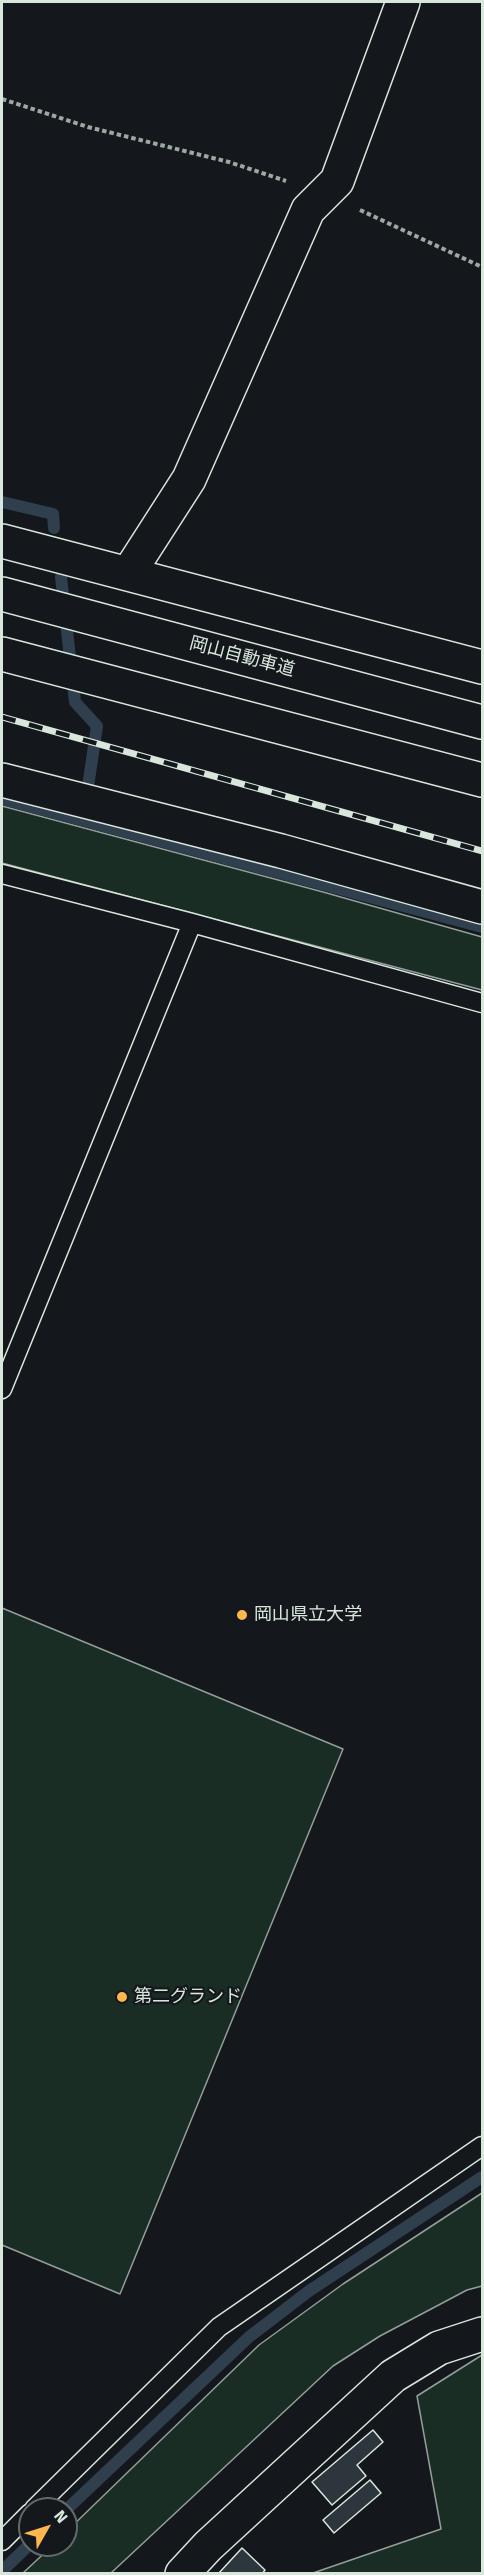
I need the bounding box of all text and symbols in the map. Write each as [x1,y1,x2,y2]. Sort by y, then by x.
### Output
street label: 岡山自動車道 [187,633,297,681]
place label: 岡山県立大学 [254,1604,362,1626]
marker: 岡山県立大学 [235,1608,249,1622]
place label: 第二グランド [134,1986,242,2008]
marker: 第二グランド [115,1990,129,2004]
north arrow [18,2497,78,2557]
text: N [50,2507,72,2527]

